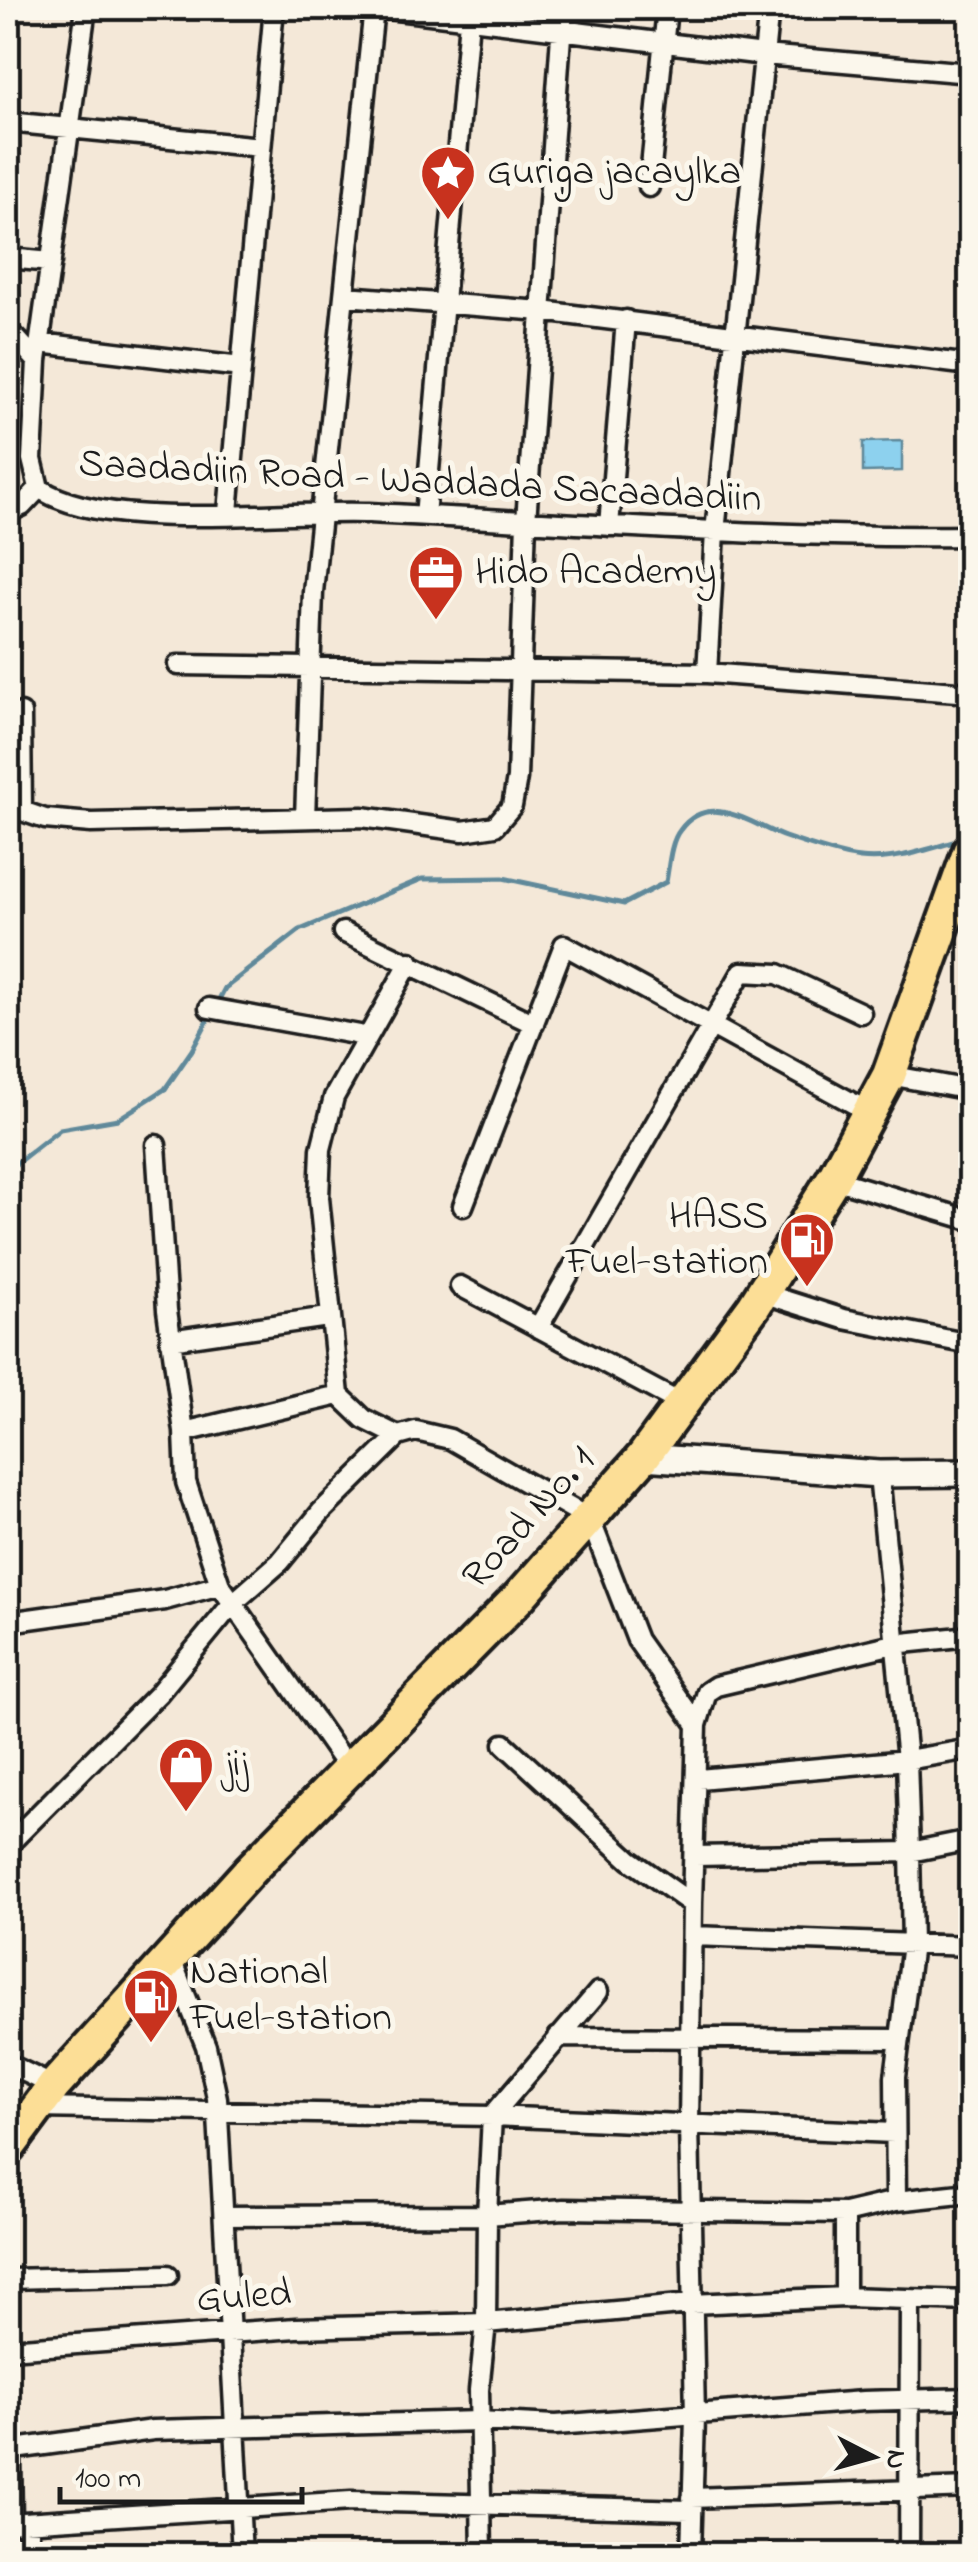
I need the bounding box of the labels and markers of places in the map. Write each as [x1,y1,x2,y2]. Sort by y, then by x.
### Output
place icon: Guriga jacaylka [418,143,478,222]
place label: Guriga jacaylka [487,144,741,203]
office icon: Hido Academy [406,543,466,622]
place label: Hido Academy [475,544,716,603]
place label: HASS Fuel-station [565,1188,768,1293]
fuel station icon: HASS Fuel-station [777,1210,837,1289]
shop icon: jij [156,1735,216,1814]
place label: jij [220,1736,249,1795]
place label: National Fuel-station [189,1944,392,2049]
fuel station icon: National Fuel-station [121,1966,181,2045]

